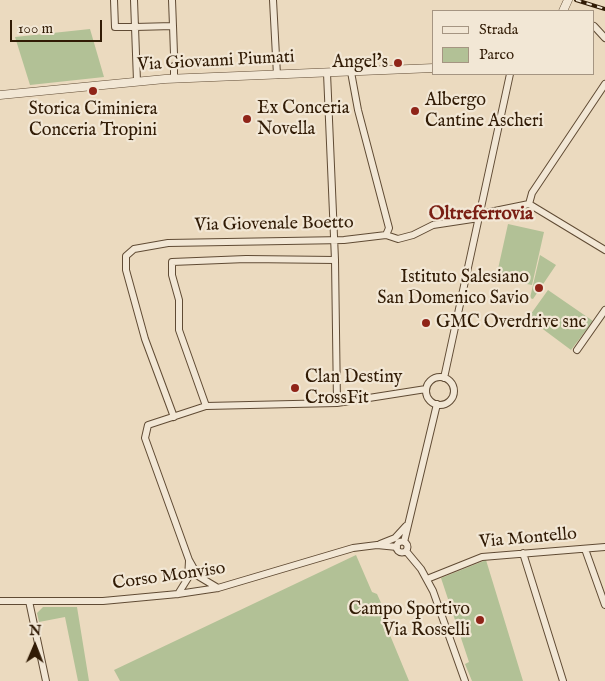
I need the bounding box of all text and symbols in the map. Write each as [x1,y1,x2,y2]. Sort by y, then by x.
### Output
scale bar [12,10,105,42]
legend [432,10,595,75]
text: 100 m [18,19,53,38]
text: Strada [479,20,518,39]
text: Parco [479,45,514,64]
street label: Via Giovanni Piumati [137,47,295,77]
place label: Angel's [332,52,388,74]
marker: Angel's [392,57,404,69]
marker: Storica Ciminiera Conceria Tropini [87,85,99,97]
place label: Albergo Cantine Ascheri [425,90,543,132]
place label: Ex Conceria Novella [257,98,349,140]
place label: Storica Ciminiera Conceria Tropini [28,99,158,142]
marker: Albergo Cantine Ascheri [409,105,421,117]
marker: Ex Conceria Novella [241,113,253,125]
district label: Oltreferrovia [429,204,533,226]
street label: Via Giovenale Boetto [194,213,354,237]
place label: Istituto Salesiano San Domenico Savio [377,267,529,310]
marker: Istituto Salesiano San Domenico Savio [533,282,545,294]
place label: GMC Overdrive snc [436,312,586,334]
marker: GMC Overdrive snc [420,317,432,329]
place label: Clan Destiny CrossFit [305,367,402,409]
marker: Clan Destiny CrossFit [289,382,301,394]
street label: Via Montello [478,524,578,554]
street label: Corso Monviso [111,558,227,596]
place label: Campo Sportivo Via Rosselli [348,599,470,642]
marker: Campo Sportivo Via Rosselli [474,614,486,626]
north arrow [10,621,60,671]
text: N [29,622,41,640]

